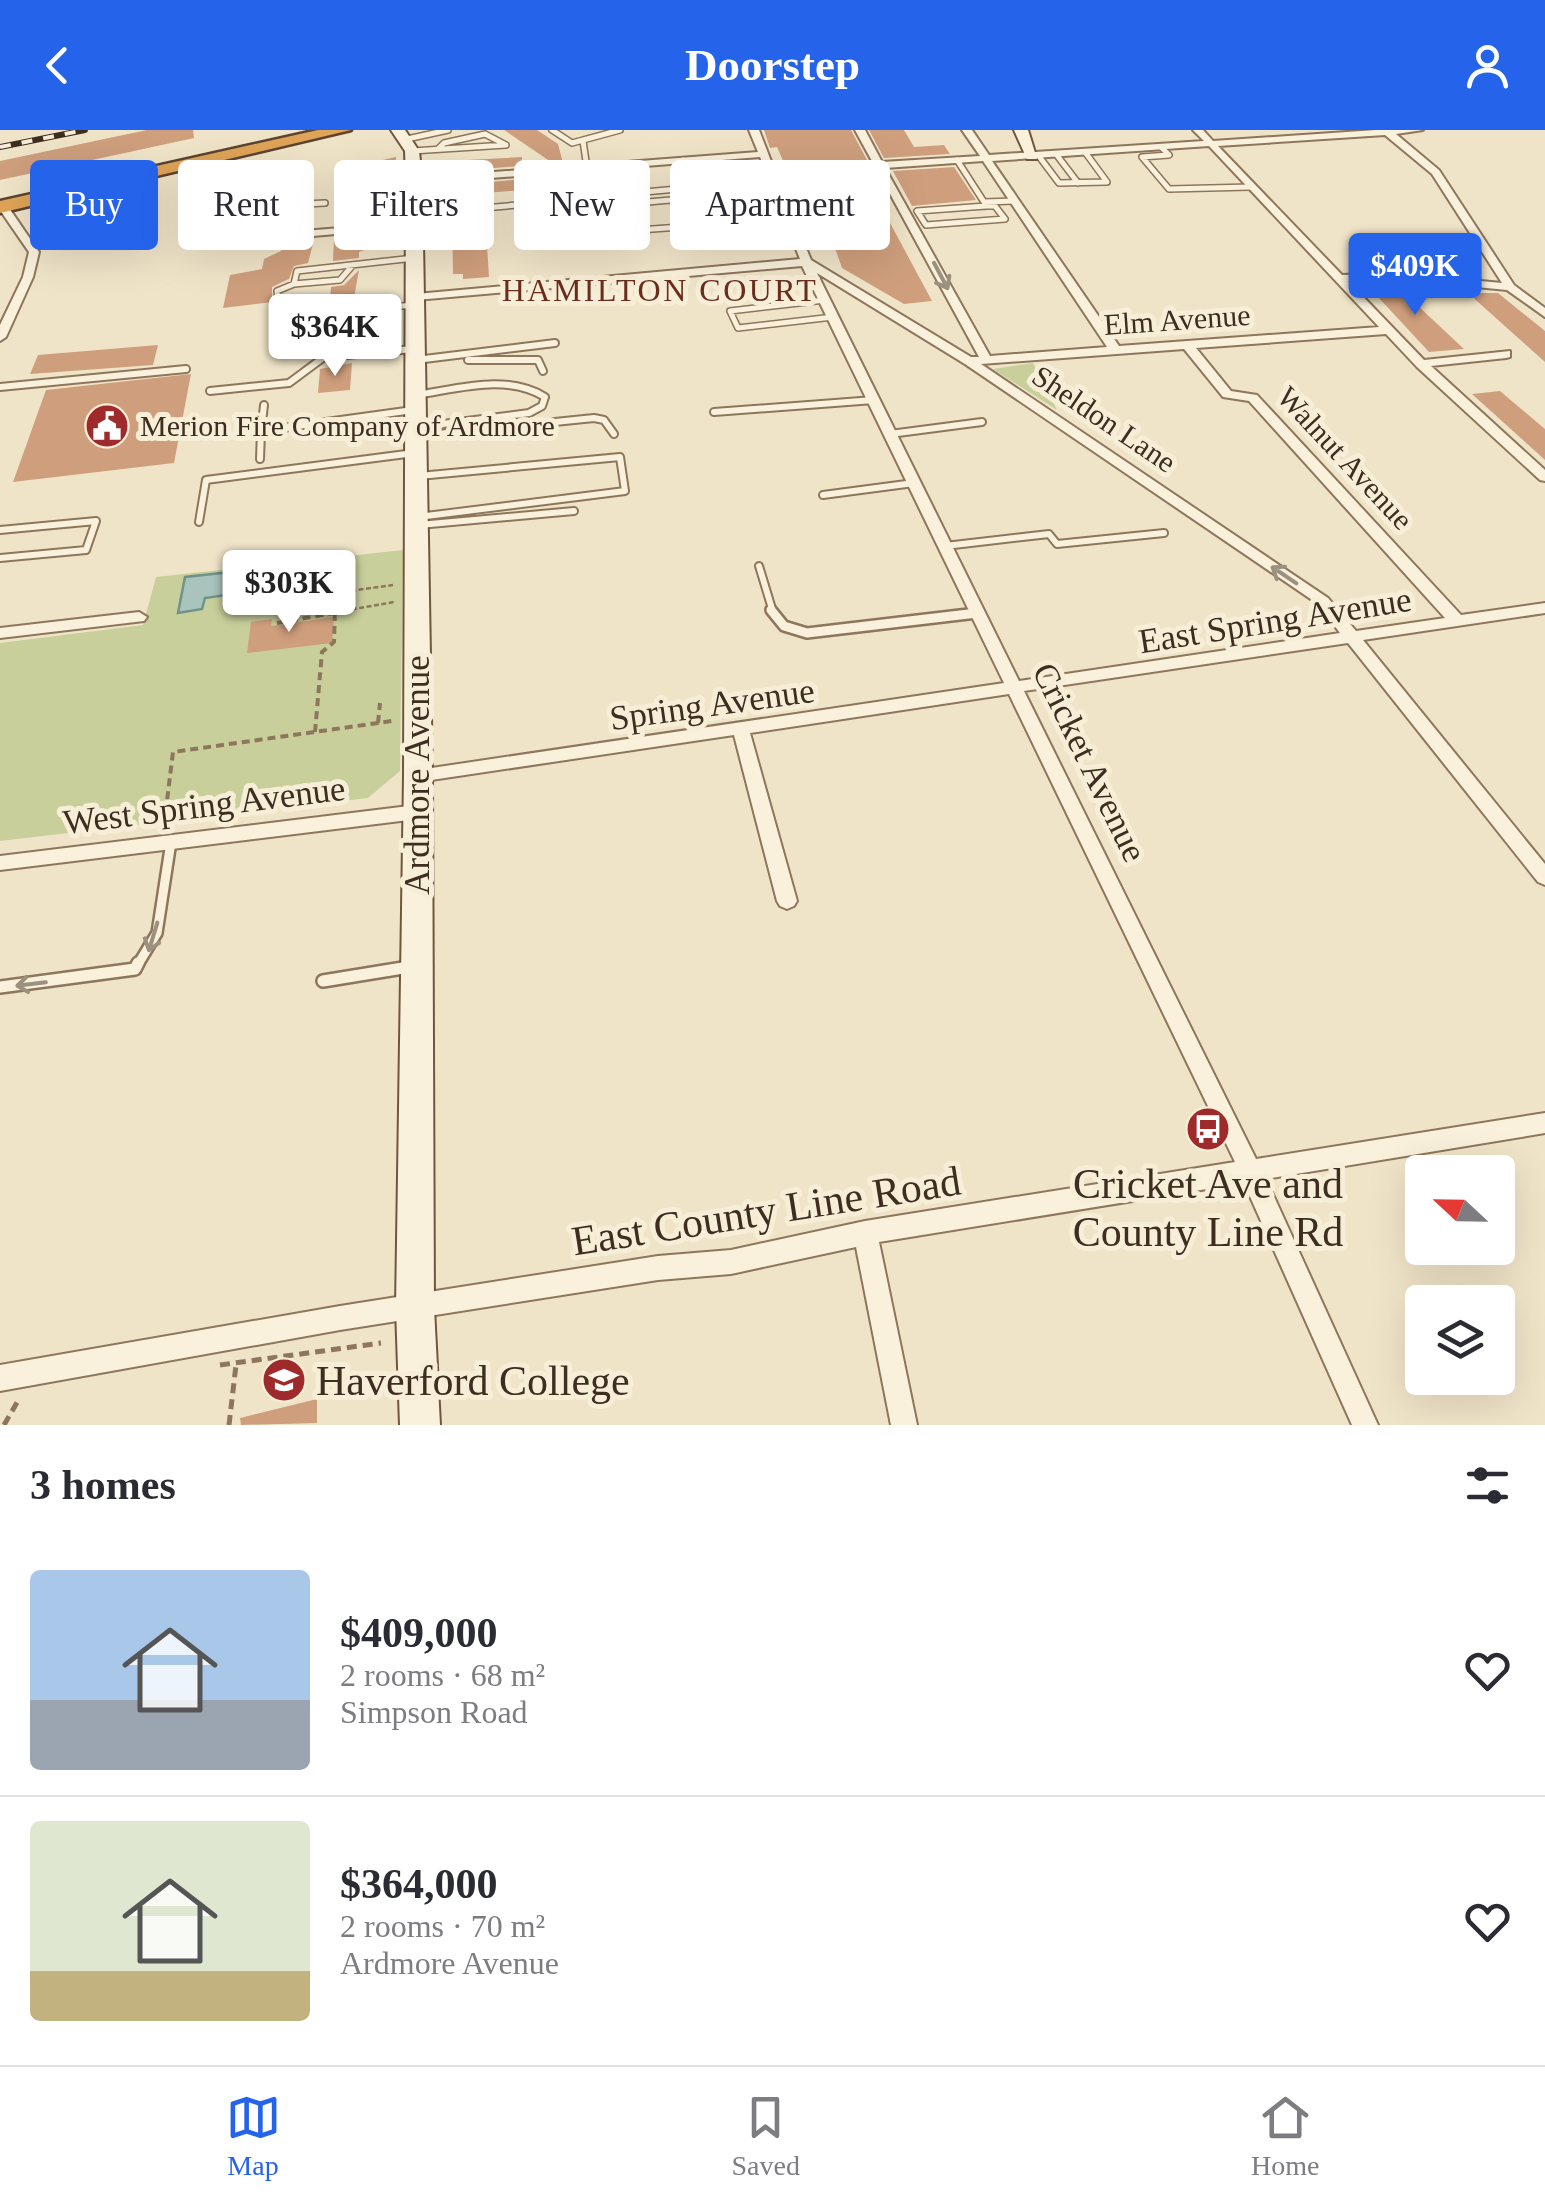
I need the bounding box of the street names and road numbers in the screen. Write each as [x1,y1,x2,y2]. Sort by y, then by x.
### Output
street label: Elm Avenue [1103,298,1251,341]
street label: Sheldon Lane [1026,359,1182,479]
street label: Walnut Avenue [1271,380,1420,536]
street label: East Spring Avenue [1136,580,1414,661]
street label: Ardmore Avenue [398,655,437,895]
street label: Cricket Avenue [1025,657,1154,868]
street label: Spring Avenue [607,671,817,738]
street label: West Spring Avenue [61,769,348,842]
street label: East County Line Road [568,1158,964,1264]

